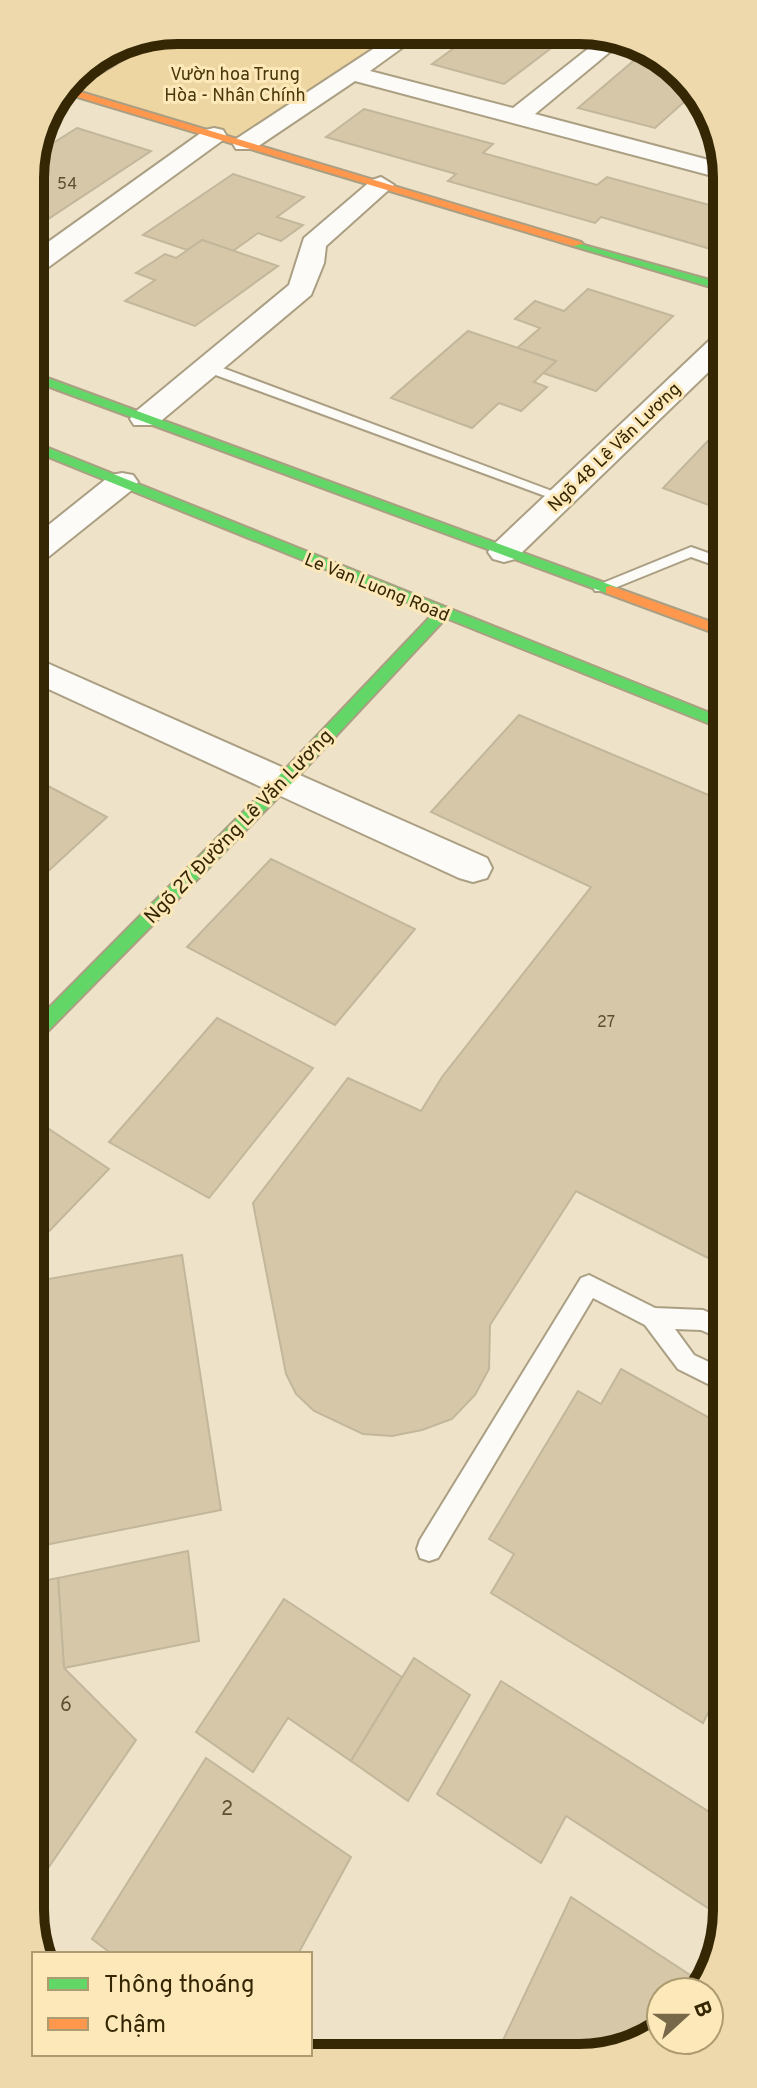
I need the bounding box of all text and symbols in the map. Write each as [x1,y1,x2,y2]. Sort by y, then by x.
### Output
park label: Vườn hoa Trung Hòa - Nhân Chính [164,64,306,108]
house number: 54 [57,175,77,195]
street label: Ngõ 48 Lê Văn Lương [544,379,686,518]
street label: Le Van Luong Road [301,549,452,628]
street label: Ngõ 27 Đường Lê Văn Lương [139,724,340,930]
house number: 27 [597,1013,615,1033]
house number: 6 [60,1693,72,1719]
house number: 2 [221,1797,233,1823]
legend [32,1952,312,2056]
text: Thông thoáng [104,1971,255,2001]
north arrow [645,1976,725,2056]
text: B [686,1998,717,2022]
text: Chậm [104,2011,166,2041]

